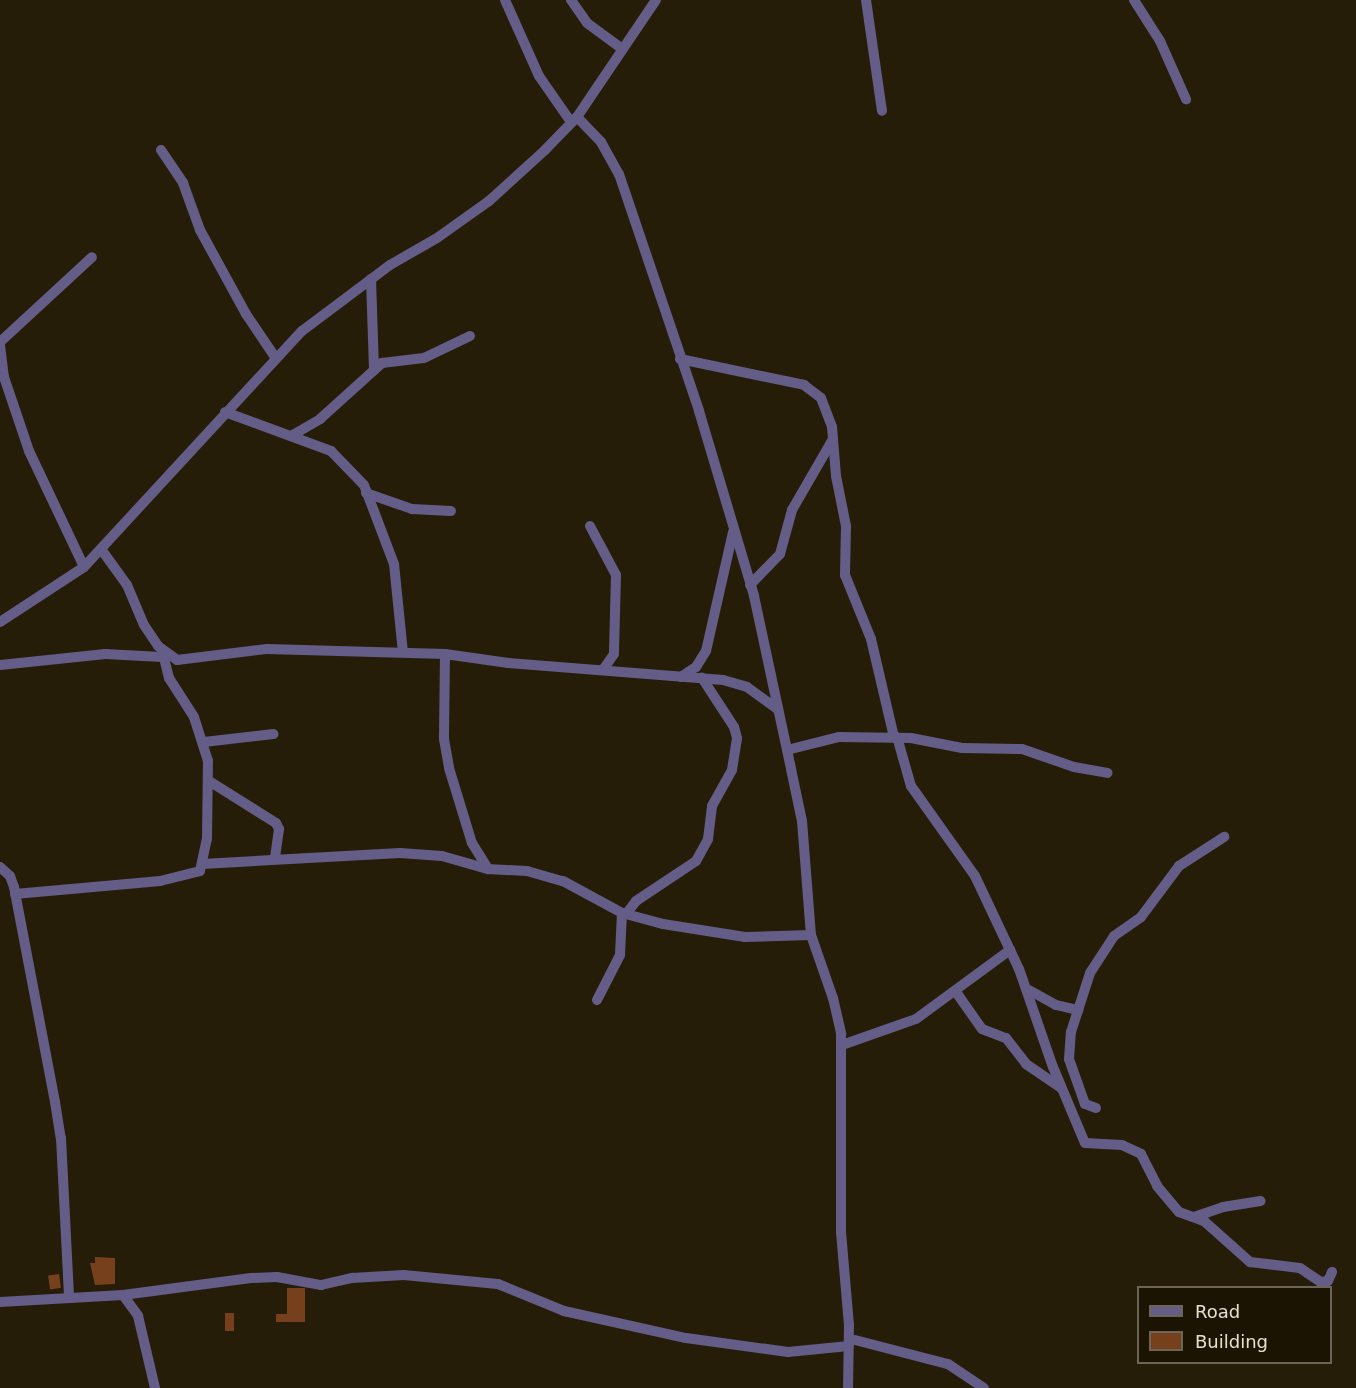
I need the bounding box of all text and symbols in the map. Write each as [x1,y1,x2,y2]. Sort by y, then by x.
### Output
legend [1137,1286,1332,1364]
text: Road [1195,1301,1240,1322]
text: Building [1195,1331,1268,1352]

